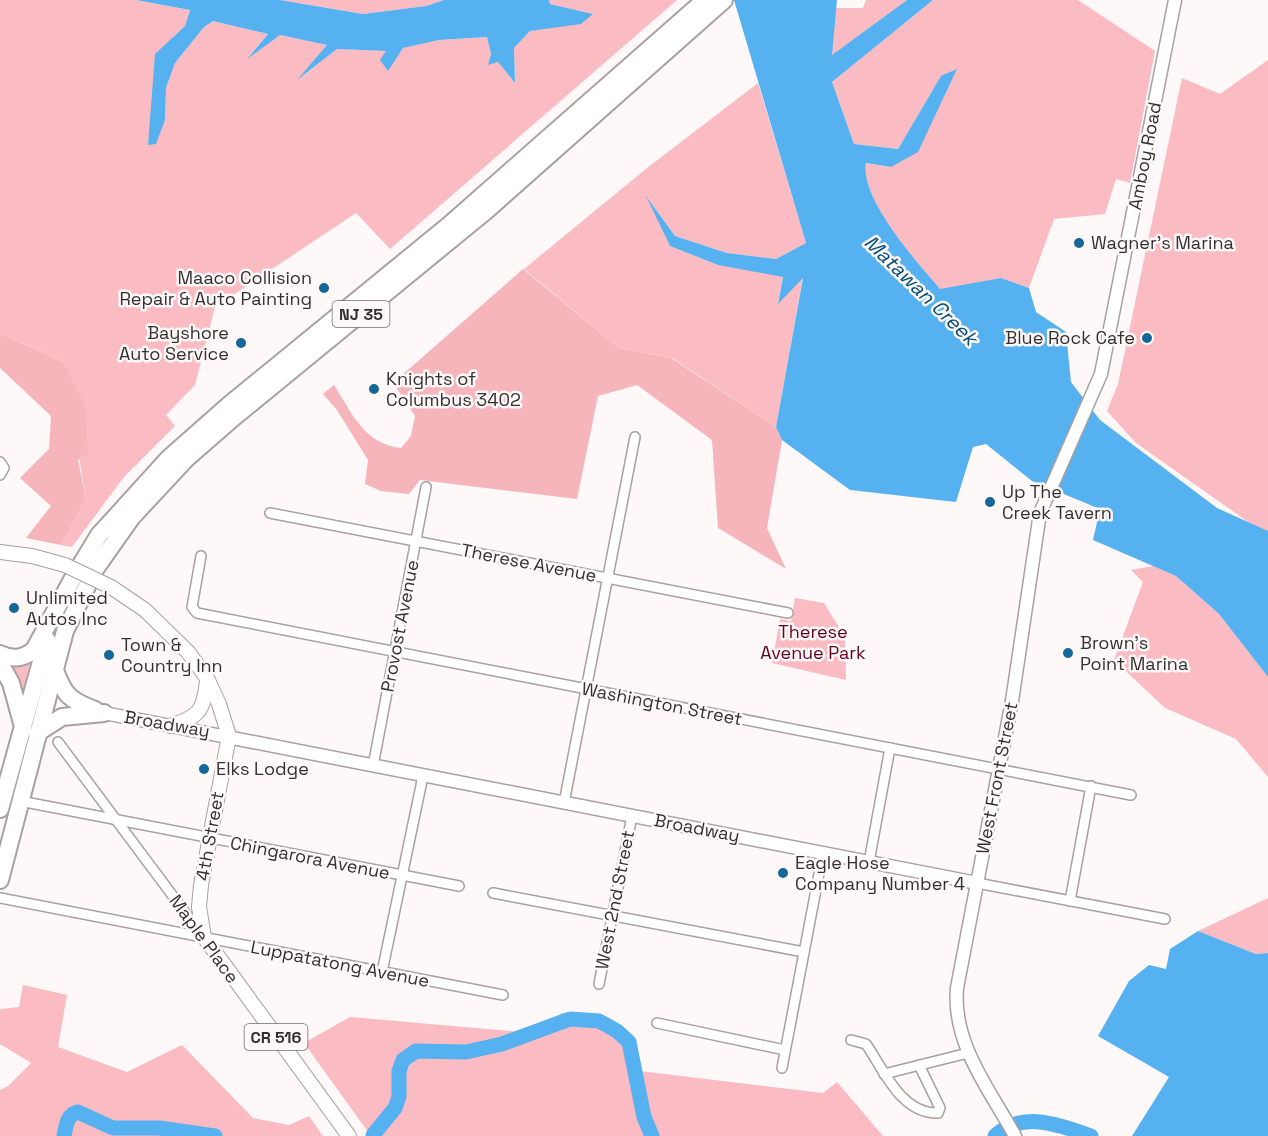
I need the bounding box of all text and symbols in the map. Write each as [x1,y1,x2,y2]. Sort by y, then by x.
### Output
street label: Amboy Road [1123,100,1166,212]
water label: Matawan Creek [859,229,985,352]
place label: Wagner's Marina [1091,231,1234,254]
marker: Wagner's Marina [1072,236,1086,250]
place label: Maaco Collision Repair & Auto Painting [119,266,312,310]
marker: Maaco Collision Repair & Auto Painting [317,281,331,295]
road number: NJ 35 [332,301,389,327]
place label: Bayshore Auto Service [119,321,229,365]
place label: Blue Rock Cafe [1005,326,1135,349]
marker: Blue Rock Cafe [1140,331,1154,345]
marker: Bayshore Auto Service [234,336,248,350]
place label: Knights of Columbus 3402 [386,367,521,411]
marker: Knights of Columbus 3402 [367,382,381,396]
place label: Up The Creek Tavern [1002,480,1112,524]
marker: Up The Creek Tavern [983,495,997,509]
street label: Therese Avenue [459,538,599,587]
street label: Provost Avenue [375,558,424,694]
place label: Unlimited Autos Inc [26,586,108,630]
marker: Unlimited Autos Inc [7,601,21,615]
park label: Therese Avenue Park [760,620,866,664]
place label: Brown's Point Marina [1080,631,1188,675]
place label: Town & Country Inn [121,633,223,677]
marker: Brown's Point Marina [1061,646,1075,660]
marker: Town & Country Inn [102,648,116,662]
street label: Washington Street [580,677,744,730]
street label: West Front Street [970,700,1023,856]
street label: Broadway [122,705,212,742]
place label: Elks Lodge [216,757,309,780]
marker: Elks Lodge [197,762,211,776]
street label: 4th Street [190,789,229,882]
street label: Broadway [652,808,742,847]
street label: West 2nd Street [590,828,639,972]
street label: Chingarora Avenue [228,831,392,884]
place label: Eagle Hose Company Number 4 [795,851,965,895]
marker: Eagle Hose Company Number 4 [776,866,790,880]
street label: Maple Place [165,890,244,988]
street label: Luppatatong Avenue [249,935,431,992]
road number: CR 516 [244,1024,308,1050]

